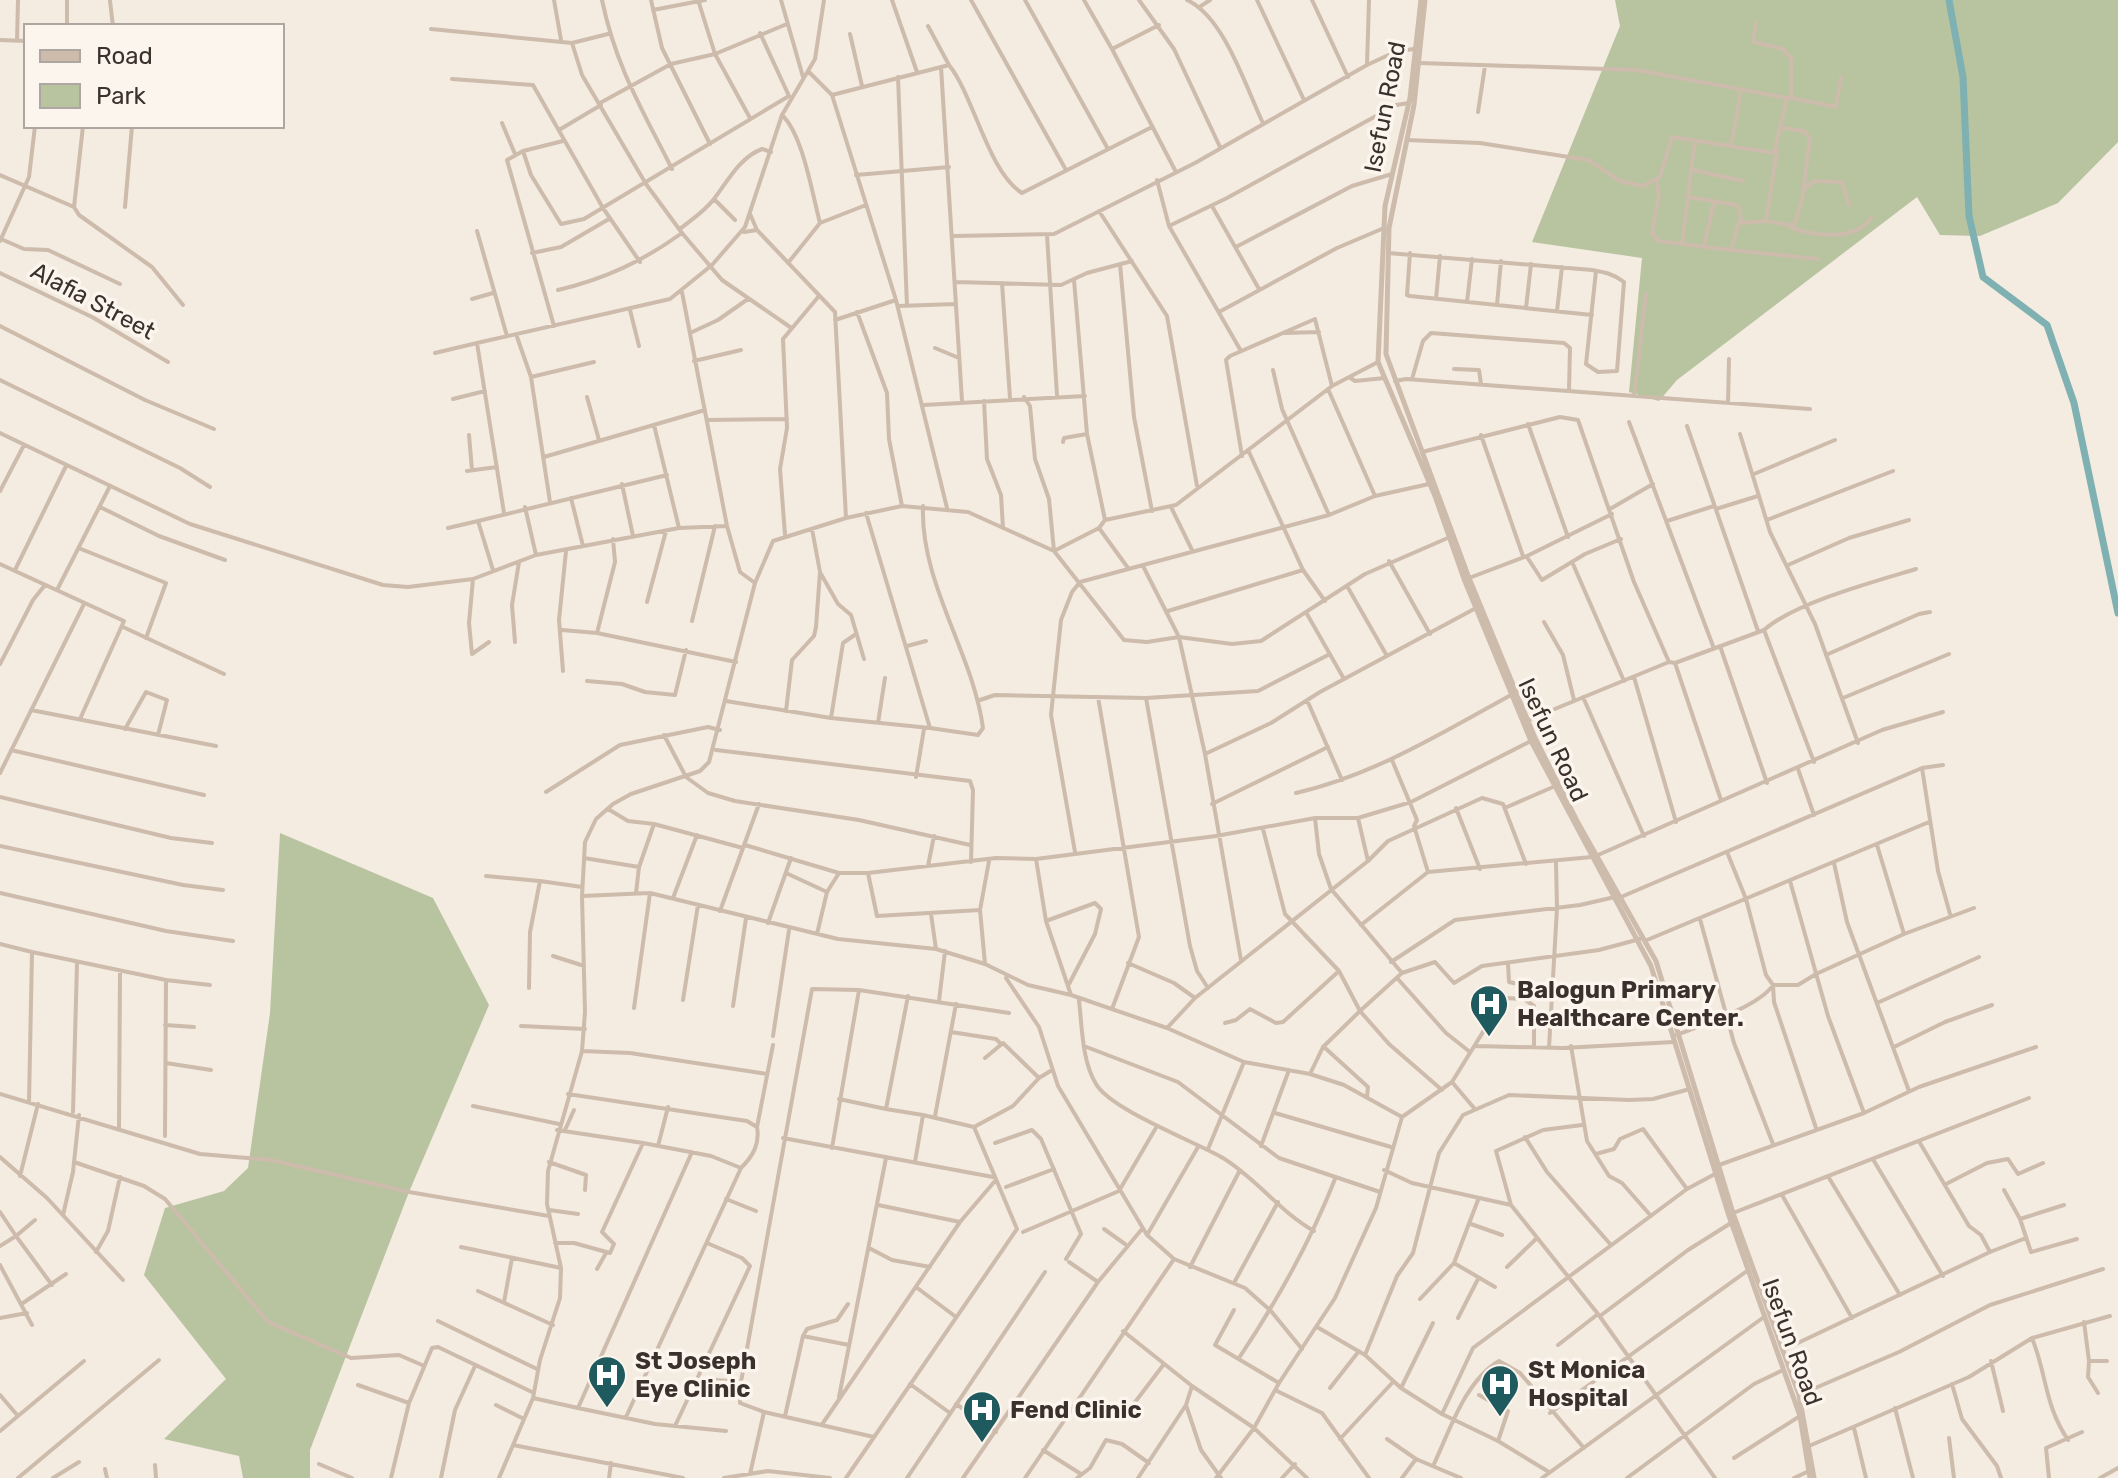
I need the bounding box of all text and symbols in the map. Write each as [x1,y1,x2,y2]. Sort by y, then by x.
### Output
legend [24,24,284,128]
street label: Isefun Road [1359,39,1411,175]
text: Road [96,42,153,70]
text: Park [96,82,147,110]
street label: Alafia Street [26,257,160,345]
street label: Isefun Road [1512,674,1594,806]
place label: Balogun Primary Healthcare Center. [1517,976,1744,1032]
hospital icon: Balogun Primary Healthcare Center. [1468,983,1510,1038]
street label: Isefun Road [1756,1275,1828,1409]
place label: St Joseph Eye Clinic [635,1347,756,1403]
hospital icon: St Joseph Eye Clinic [586,1354,628,1409]
place label: St Monica Hospital [1528,1356,1645,1412]
hospital icon: St Monica Hospital [1479,1363,1521,1418]
hospital icon: Fend Clinic [961,1389,1003,1444]
place label: Fend Clinic [1010,1396,1142,1424]

